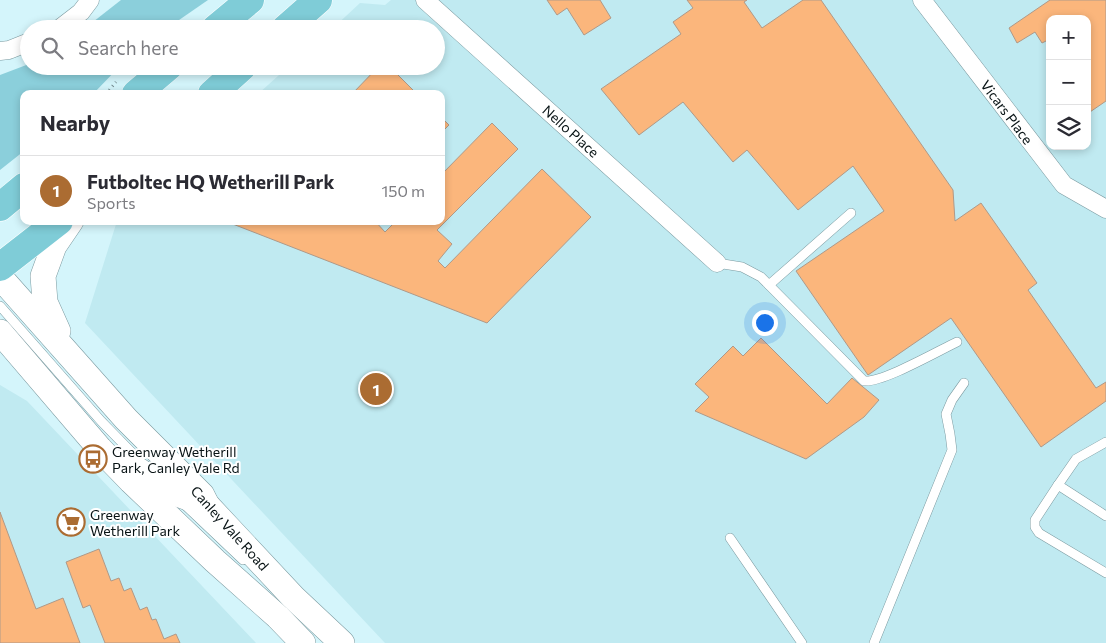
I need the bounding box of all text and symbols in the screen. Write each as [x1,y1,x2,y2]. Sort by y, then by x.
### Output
map controls [1046,15,1091,150]
button: + [1046,15,1091,60]
search box [20,20,445,75]
icon: search [38,34,66,62]
text: Search here [78,36,178,59]
button: − [1046,60,1091,105]
street label: Vicars Place [977,77,1037,147]
street label: Nello Place [539,101,603,161]
button: layers [1046,105,1091,150]
text: Nearby [40,110,110,135]
text: Futboltec HQ Wetherill Park [87,170,334,193]
text: 1 [52,181,60,200]
text: 150 m [382,181,425,200]
text: Sports [87,193,136,212]
your location [752,310,778,336]
pin: 1 [360,370,392,408]
place label: Greenway Wetherill Park, Canley Vale Rd [112,443,240,476]
bus stop icon: Greenway Wetherill Park, Canley Vale Rd [78,444,108,474]
street label: Canley Vale Road [188,482,272,574]
place label: Greenway Wetherill Park [90,506,180,539]
supermarket icon: Greenway Wetherill Park [56,507,86,537]

